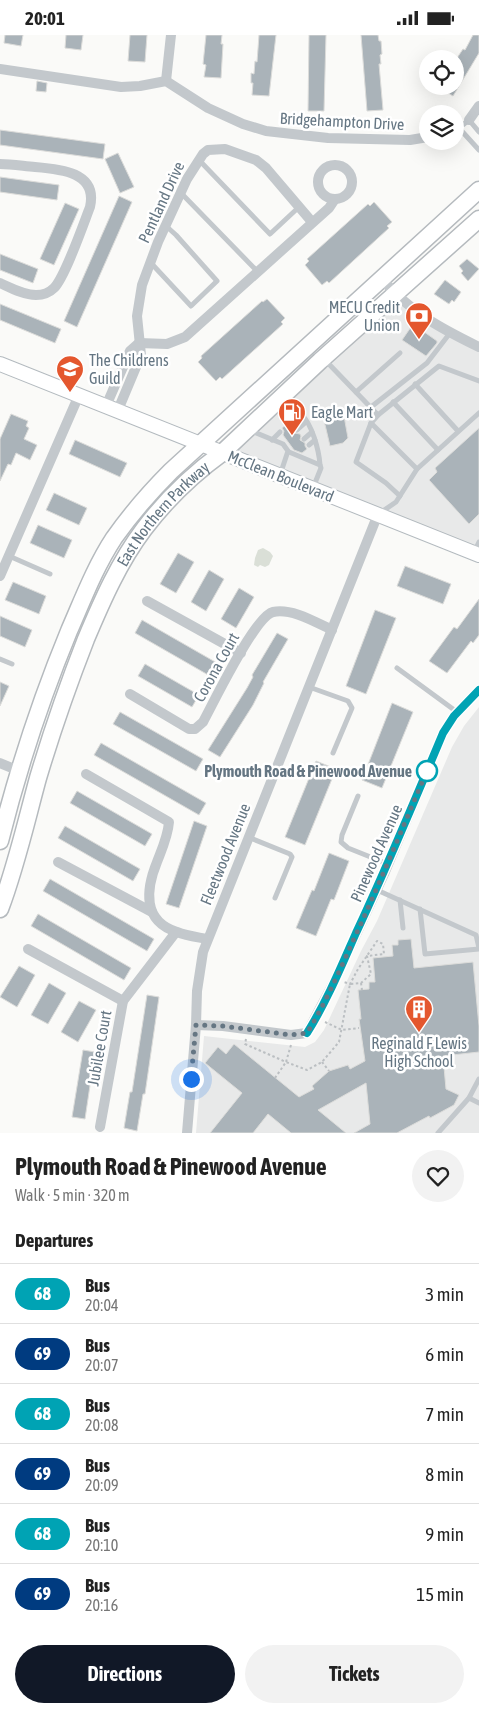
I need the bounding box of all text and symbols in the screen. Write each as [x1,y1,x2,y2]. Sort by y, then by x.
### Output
text: 20:01 [25,7,65,29]
map controls [419,50,464,150]
button: locate [419,50,464,95]
button: layers [419,105,464,150]
street label: Bridgehampton Drive [279,109,405,134]
street label: Pentland Drive [134,159,188,245]
place label: MECU Credit Union [329,298,400,334]
bank icon: MECU Credit Union [404,301,434,340]
place label: The Childrens Guild [89,351,169,387]
school or university icon: The Childrens Guild [55,354,85,393]
fuel station icon: Eagle Mart [277,397,307,436]
place label: Eagle Mart [311,403,373,422]
street label: McClean Boulevard [225,447,337,505]
street label: East Northern Parkway [113,457,214,569]
street label: Corona Court [190,629,242,705]
marker: Plymouth Road & Pinewood Avenue [416,760,438,782]
place label: Plymouth Road & Pinewood Avenue [204,762,412,780]
street label: Fleetwood Avenue [196,801,254,907]
street label: Pinewood Avenue [347,802,405,904]
building icon: Reginald F Lewis High School [404,994,434,1033]
street label: Jubilee Court [83,1008,115,1087]
place label: Reginald F Lewis High School [371,1034,467,1071]
your location [179,1067,204,1092]
button: heart [412,1150,464,1202]
text: Plymouth Road & Pinewood Avenue [15,1153,327,1180]
text: Walk · 5 min · 320 m [15,1186,129,1204]
text: Departures [15,1229,93,1251]
text: Bus [85,1274,110,1296]
text: 68 [34,1283,51,1304]
text: 3 min [425,1283,464,1305]
text: 20:04 [85,1296,119,1314]
text: Bus [85,1334,110,1356]
text: 69 [34,1343,51,1364]
text: 6 min [425,1343,464,1365]
text: 20:07 [85,1356,119,1374]
text: Bus [85,1394,110,1416]
text: 68 [34,1403,51,1424]
text: 7 min [425,1403,464,1425]
text: 20:08 [85,1416,119,1434]
text: Bus [85,1454,110,1476]
text: 69 [34,1463,51,1484]
text: 8 min [425,1463,464,1485]
text: 20:09 [85,1476,119,1494]
text: Bus [85,1514,110,1536]
text: 68 [34,1523,51,1544]
text: 9 min [425,1523,464,1545]
text: 20:10 [85,1536,118,1554]
text: Bus [85,1574,110,1596]
text: 69 [34,1583,51,1604]
text: 15 min [416,1583,464,1605]
text: 20:16 [85,1596,118,1614]
button: Directions [15,1645,235,1703]
button: Tickets [245,1645,464,1703]

